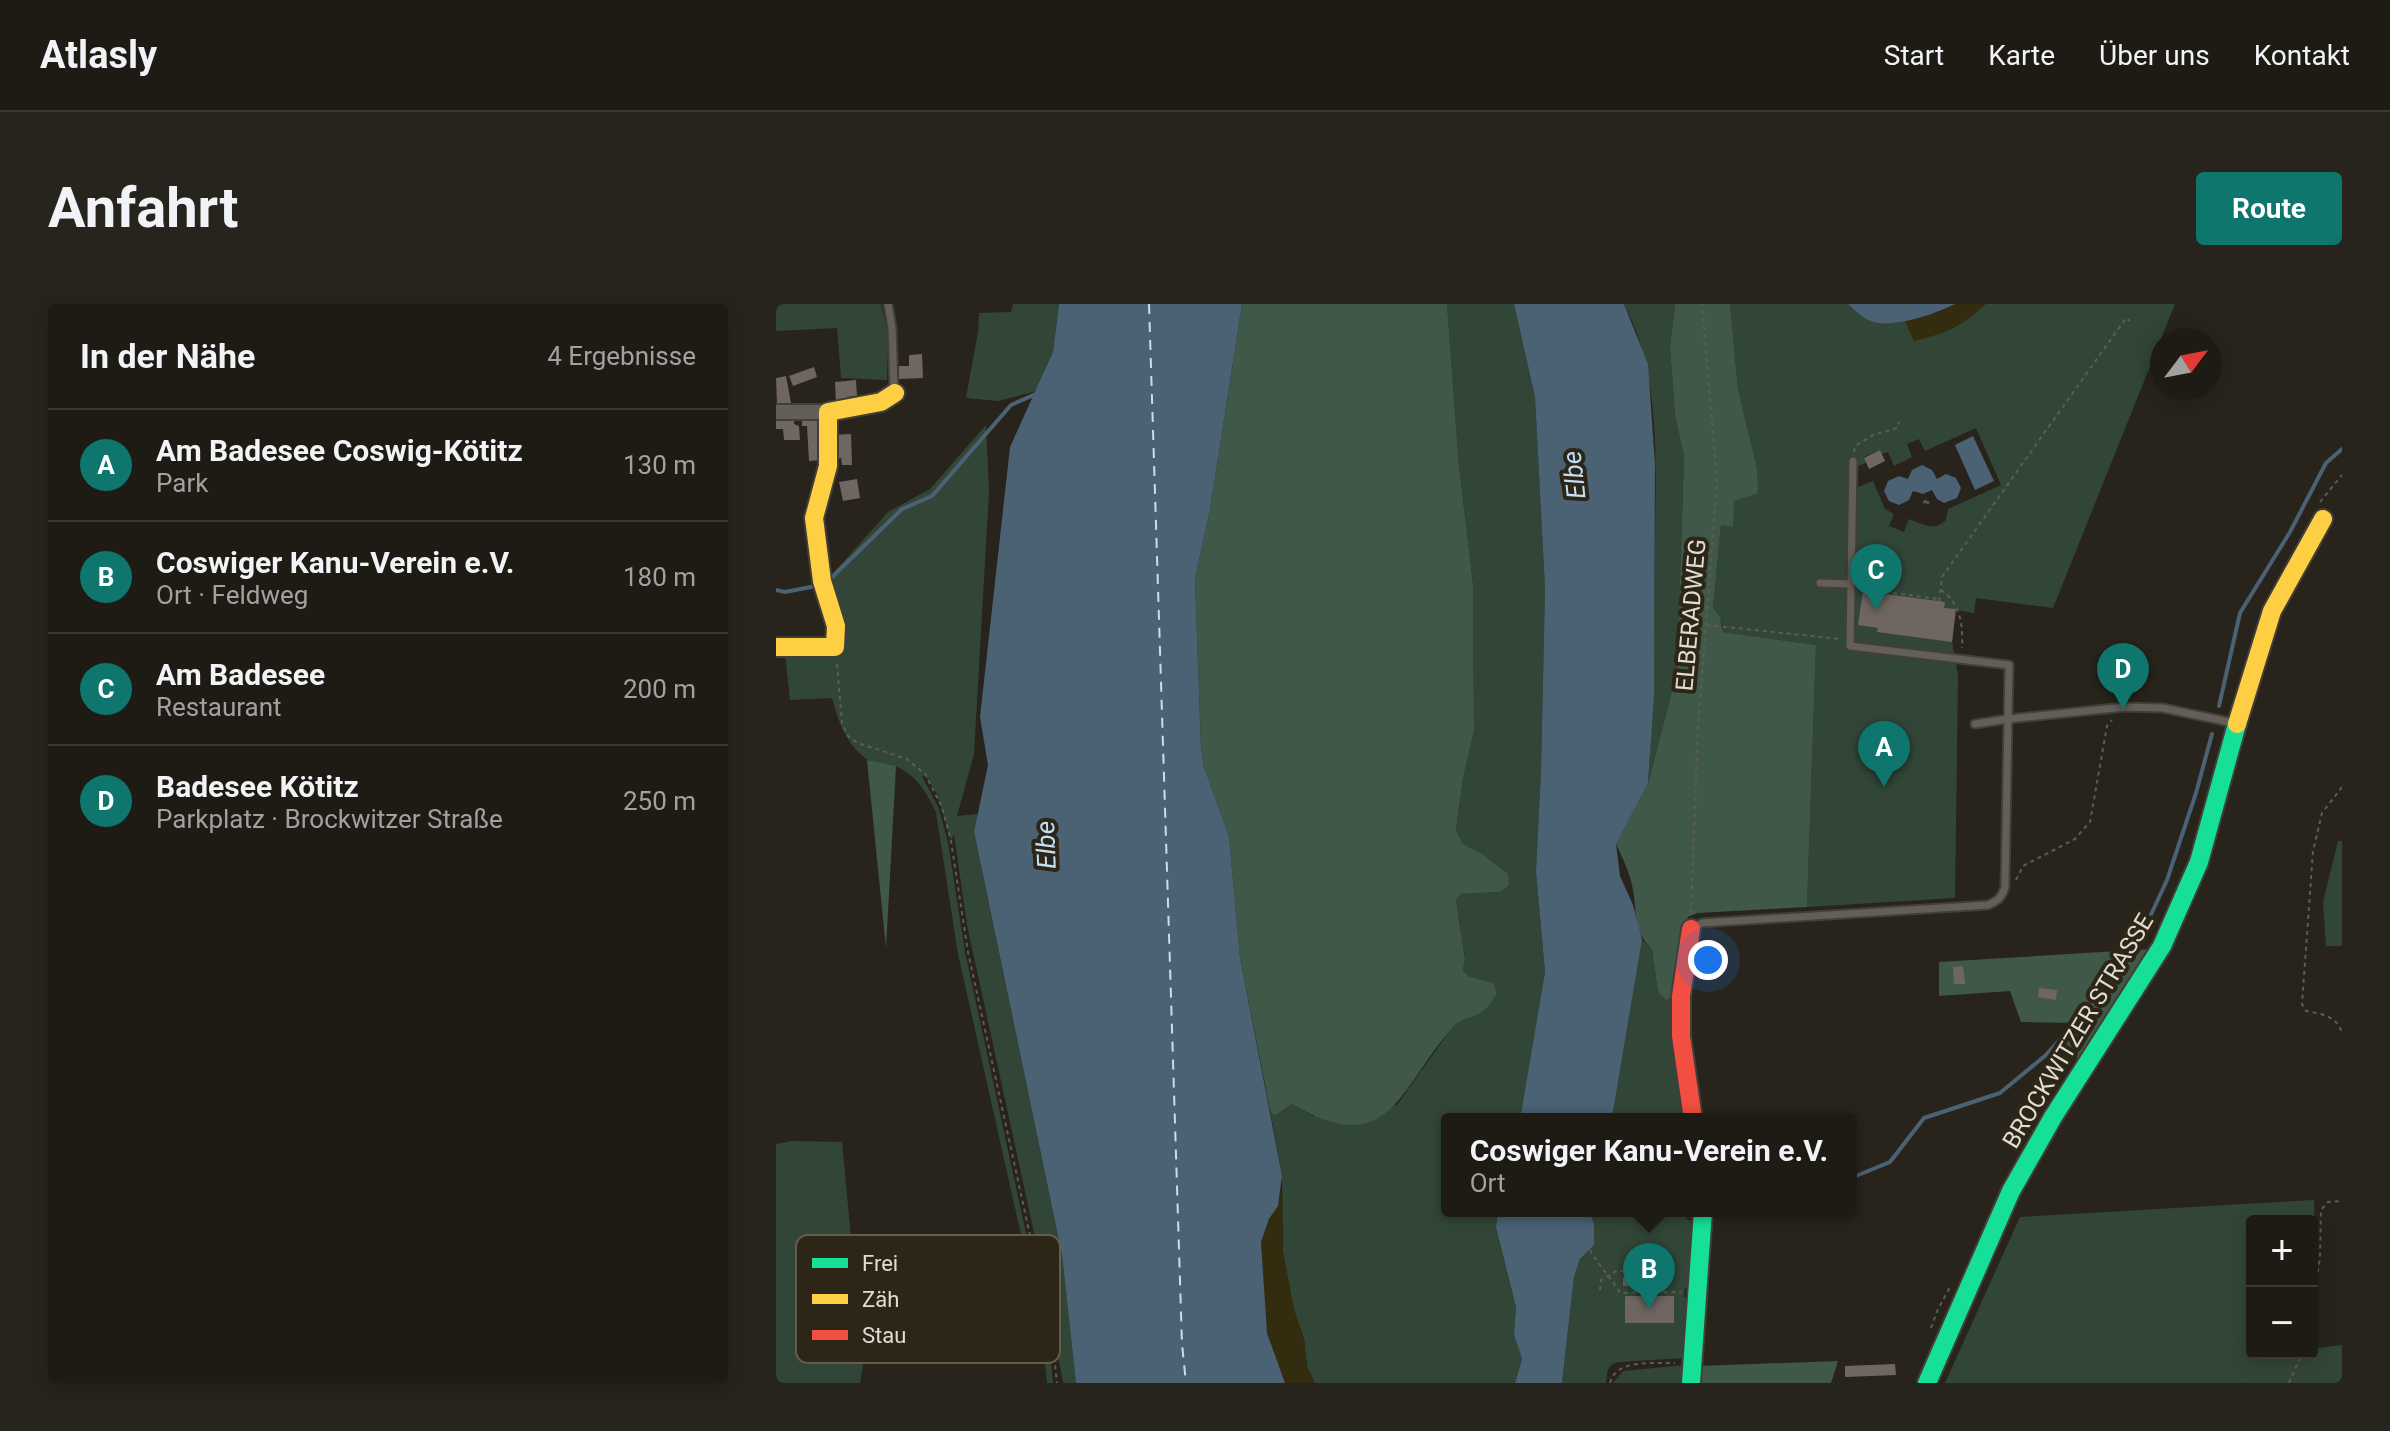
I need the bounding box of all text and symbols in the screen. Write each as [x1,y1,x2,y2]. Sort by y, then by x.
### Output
text: Atlasly [40,33,157,77]
text: Start [1884,39,1944,72]
text: Karte [1988,39,2055,72]
text: Über uns [2099,39,2210,72]
text: Kontakt [2254,39,2350,72]
button: Route [2196,172,2342,245]
text: Anfahrt [48,175,238,241]
north arrow [2150,328,2222,400]
text: In der Nähe [80,336,255,376]
text: 4 Ergebnisse [547,341,696,371]
text: Am Badesee Coswig-Kötitz [156,433,523,468]
text: A [97,450,115,480]
text: 130 m [623,450,696,480]
water label: Elbe [1557,450,1591,500]
text: Park [156,468,208,498]
street label: ELBERADWEG [1670,538,1712,692]
pin: C [1850,544,1902,610]
text: Coswiger Kanu-Verein e.V. [156,545,515,580]
text: B [98,562,114,592]
text: 180 m [623,562,696,592]
text: Ort · Feldweg [156,580,308,610]
pin: D [2097,643,2149,709]
text: Am Badesee [156,657,325,692]
text: C [97,674,115,704]
text: 200 m [623,674,696,704]
text: Restaurant [156,692,282,722]
pin: A [1858,721,1910,787]
text: Badesee Kötitz [156,769,359,804]
text: D [98,786,114,816]
text: 250 m [623,786,696,816]
text: Parkplatz · Brockwitzer Straße [156,804,503,834]
water label: Elbe [1030,820,1062,870]
street label: BROCKWITZER STRASSE [1997,909,2159,1153]
your location [1688,940,1728,980]
popup [1441,1113,1857,1217]
text: Coswiger Kanu-Verein e.V. [1470,1133,1828,1168]
text: Ort [1470,1168,1506,1198]
map controls [2246,1215,2318,1359]
button: + [2246,1215,2318,1287]
legend [796,1235,1060,1363]
pin: B [1623,1243,1675,1309]
text: Frei [862,1251,898,1276]
text: Zäh [862,1287,899,1312]
button: − [2246,1287,2318,1359]
text: Stau [862,1323,906,1348]

